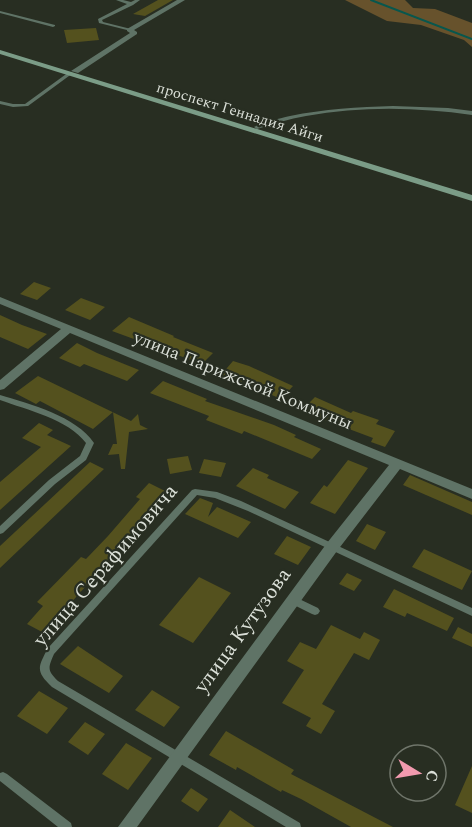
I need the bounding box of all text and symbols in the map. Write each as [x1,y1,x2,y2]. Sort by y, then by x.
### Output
street label: проспект Геннадия Айги [154,76,326,149]
street label: улица Парижской Коммуны [128,324,356,437]
street label: улица Серафимовича [25,476,186,655]
street label: улица Кутузова [186,560,300,701]
north arrow [388,743,448,803]
text: С [419,768,445,784]

